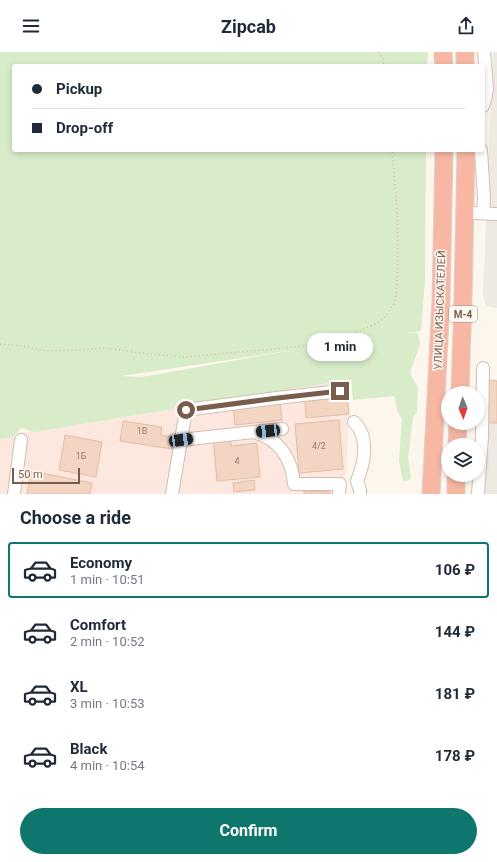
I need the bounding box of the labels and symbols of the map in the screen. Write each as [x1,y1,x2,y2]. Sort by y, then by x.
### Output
street label: УЛИЦА ИЗЫСКАТЕЛЕЙ [431,250,449,370]
road number: М-4 [449,306,477,322]
callout: 1 min [307,333,373,361]
route end [331,382,349,400]
north arrow [441,386,485,430]
route start [177,401,195,419]
car [255,424,281,438]
house number: 1В [137,426,148,436]
car [168,432,194,448]
house number: 4/2 [312,441,326,451]
house number: 1Б [76,451,87,461]
house number: 4 [234,456,240,466]
scale bar [12,466,80,485]

